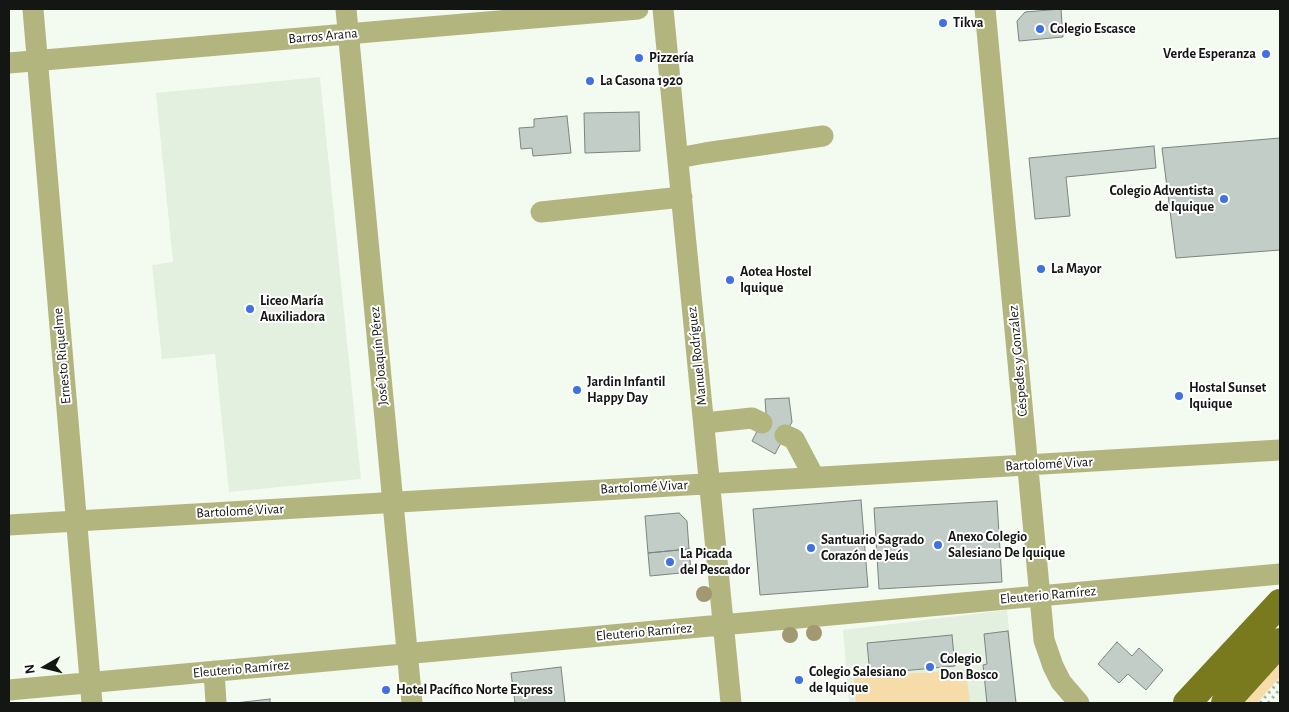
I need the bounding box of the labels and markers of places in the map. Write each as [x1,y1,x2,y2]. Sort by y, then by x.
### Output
place label: Tikva [953,15,983,31]
marker: Tikva [937,17,949,29]
place label: Colegio Escasce [1050,21,1136,37]
marker: Colegio Escasce [1034,23,1046,35]
place label: Verde Esperanza [1163,46,1256,62]
marker: Verde Esperanza [1260,48,1272,60]
place label: Pizzería [649,50,694,66]
marker: Pizzería [633,52,645,64]
place label: La Casona 1920 [600,73,683,89]
marker: La Casona 1920 [584,75,596,87]
place label: Colegio Adventista de Iquique [1109,183,1214,216]
marker: Colegio Adventista de Iquique [1218,193,1230,205]
place label: La Mayor [1051,261,1101,277]
marker: La Mayor [1035,263,1047,275]
place label: Aotea Hostel Iquique [740,264,812,296]
marker: Aotea Hostel Iquique [724,274,736,286]
place label: Liceo María Auxiliadora [260,293,325,326]
marker: Liceo María Auxiliadora [244,303,256,315]
place label: Jardin Infantil Happy Day [587,374,665,407]
place label: Hostal Sunset Iquique [1189,380,1266,412]
marker: Jardin Infantil Happy Day [571,384,583,396]
marker: Hostal Sunset Iquique [1173,390,1185,402]
place label: Anexo Colegio Salesiano De Iquique [948,529,1065,562]
place label: Santuario Sagrado Corazón de Jeús [821,532,924,564]
marker: Anexo Colegio Salesiano De Iquique [932,539,944,551]
marker: Santuario Sagrado Corazón de Jeús [805,542,817,554]
place label: La Picada del Pescador [680,546,750,578]
marker: La Picada del Pescador [664,556,676,568]
place label: Colegio Don Bosco [940,651,998,684]
marker: Colegio Don Bosco [924,661,936,673]
place label: Colegio Salesiano de Iquique [809,664,907,696]
marker: Colegio Salesiano de Iquique [793,674,805,686]
place label: Hotel Pacífico Norte Express [396,682,553,698]
marker: Hotel Pacífico Norte Express [380,684,392,696]

